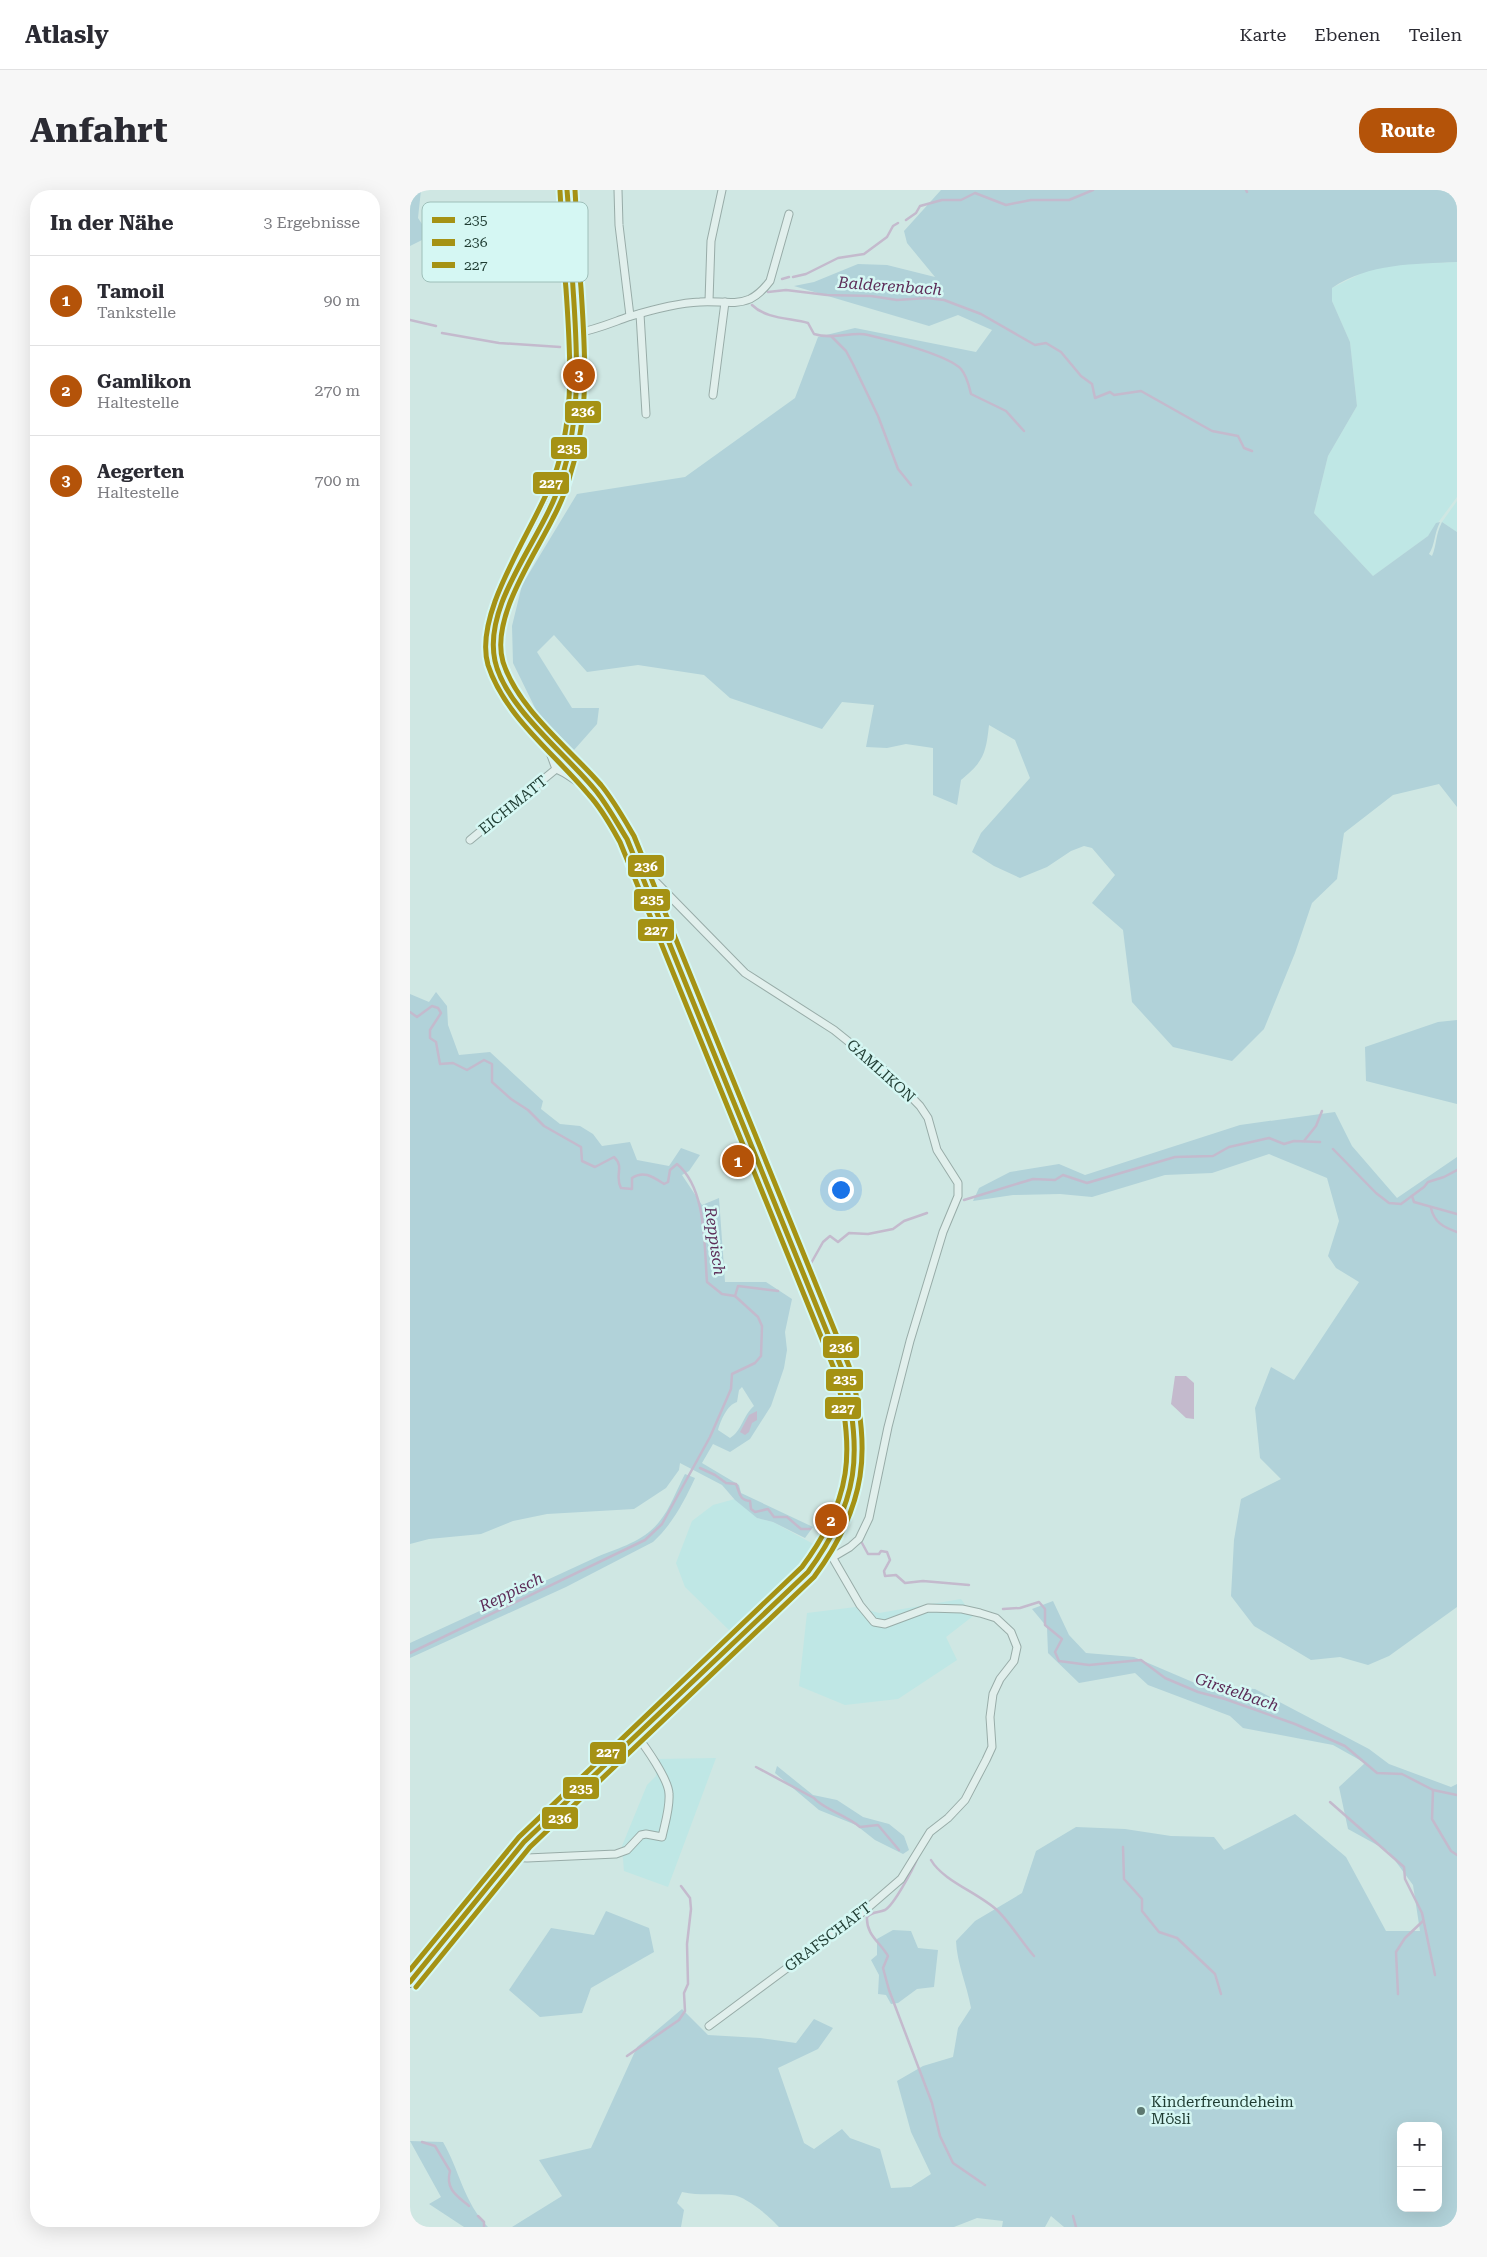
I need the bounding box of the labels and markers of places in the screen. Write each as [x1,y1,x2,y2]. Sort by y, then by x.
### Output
pin: 3 [563,356,595,394]
pin: 1 [722,1142,754,1180]
pin: 2 [815,1501,847,1539]
place label: Kinderfreundeheim Mösli [1151,2093,1294,2128]
marker: Kinderfreundeheim Mösli [1135,2105,1147,2117]

